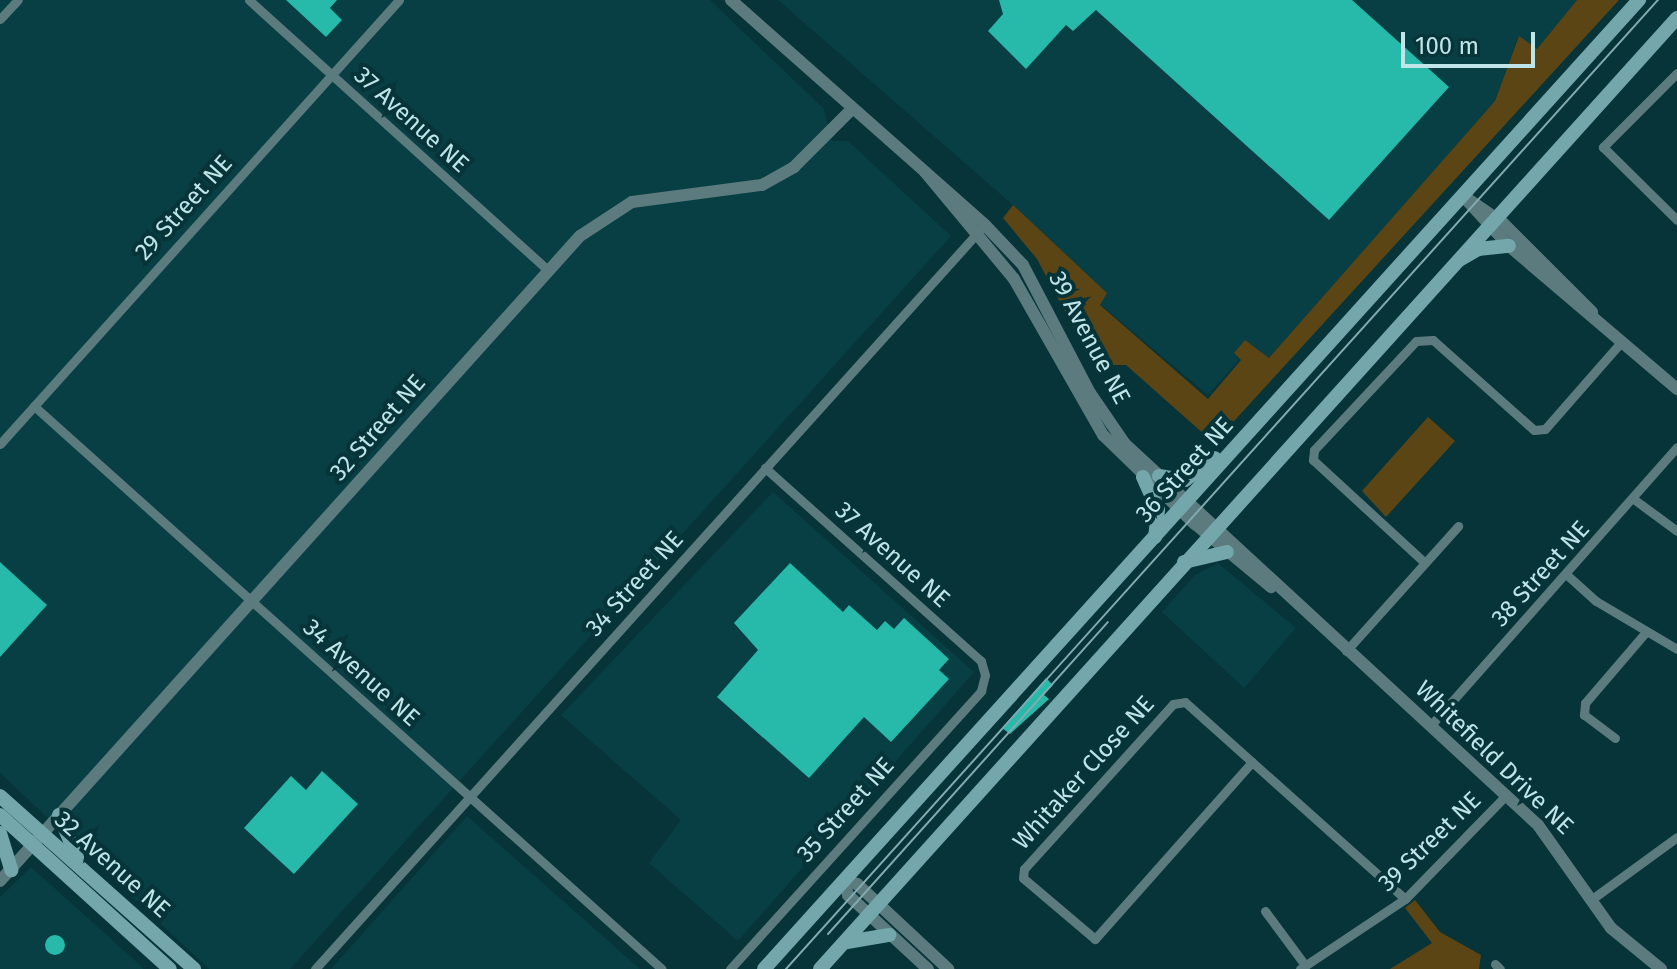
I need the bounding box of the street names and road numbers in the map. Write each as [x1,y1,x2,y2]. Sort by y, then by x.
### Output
street label: 37 Avenue NE [348,61,474,179]
street label: 29 Street NE [129,150,239,266]
street label: 39 Avenue NE [1042,267,1136,409]
street label: 32 Street NE [324,369,432,487]
street label: 36 Street NE [1130,411,1240,529]
street label: 37 Avenue NE [829,496,955,614]
street label: 38 Street NE [1486,515,1596,633]
street label: 34 Street NE [580,525,690,643]
street label: 34 Avenue NE [297,613,425,733]
street label: Whitefield Drive NE [1409,675,1579,841]
street label: Whitaker Close NE [1007,690,1161,856]
street label: 35 Street NE [791,752,901,868]
street label: 39 Street NE [1373,786,1487,898]
street label: 32 Avenue NE [48,806,176,924]

